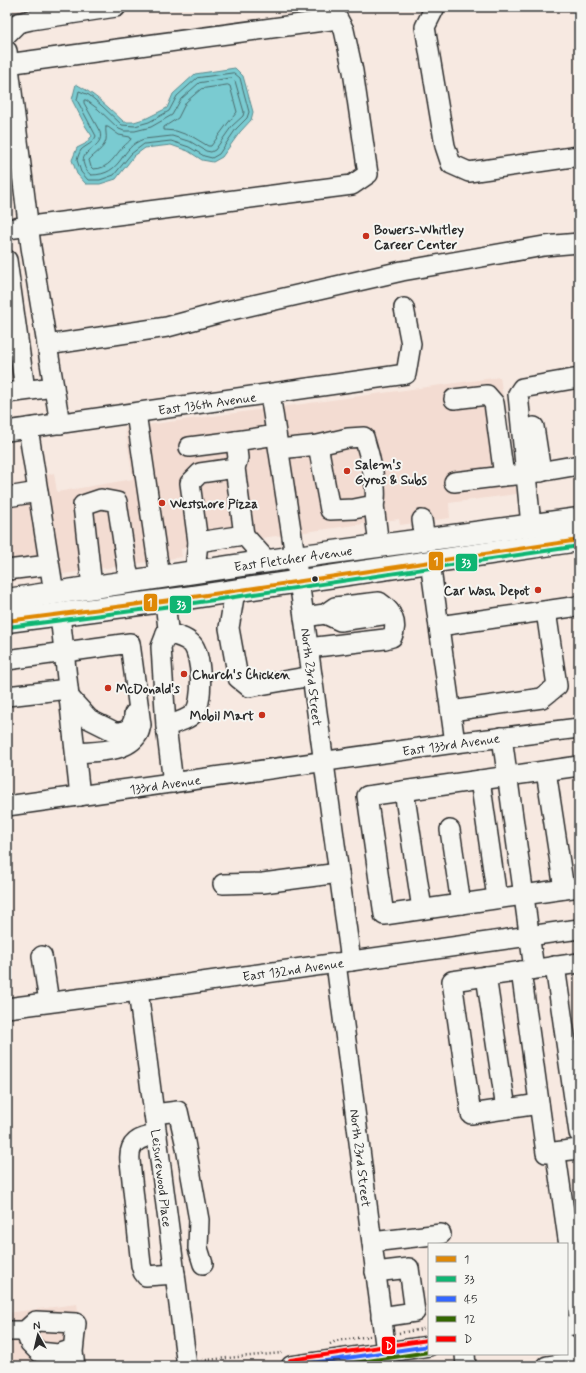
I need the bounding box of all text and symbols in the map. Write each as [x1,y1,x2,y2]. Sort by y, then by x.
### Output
place label: Bowers-Whitley Career Center [374,222,464,254]
marker: Bowers-Whitley Career Center [361,231,371,241]
street label: East 136th Avenue [157,389,257,420]
place label: Salem's Gyros & Subs [355,457,427,489]
marker: Salem's Gyros & Subs [342,466,352,476]
place label: Westshore Pizza [169,496,258,513]
marker: Westshore Pizza [157,498,167,508]
street label: East Fletcher Avenue [233,543,354,576]
line badge: 1 [428,551,444,571]
line badge: 33 [455,553,478,572]
text: 1 [434,555,439,569]
text: 33 [461,557,471,571]
unlabelled marker [310,574,320,584]
place label: Car Wash Depot [444,583,531,600]
marker: Car Wash Depot [533,585,543,595]
line badge: 1 [143,593,158,612]
line badge: 33 [169,595,192,614]
text: 1 [148,596,153,610]
text: 33 [176,599,186,613]
street label: North 23rd Street [296,627,325,727]
place label: Church's Chicken [192,667,291,684]
marker: Church's Chicken [179,669,189,679]
place label: McDonald's [116,681,180,698]
marker: McDonald's [103,683,113,693]
place label: Mobil Mart [190,708,255,725]
marker: Mobil Mart [257,710,267,720]
street label: East 133rd Avenue [401,730,501,761]
street label: 133rd Avenue [128,772,202,799]
street label: East 132nd Avenue [242,955,345,986]
street label: North 23rd Street [345,1108,374,1208]
street label: Leisurewood Place [146,1128,175,1228]
legend [428,1243,568,1355]
text: 1 [464,1252,469,1268]
text: 33 [464,1272,475,1288]
text: 45 [464,1292,477,1308]
text: 12 [464,1312,476,1328]
north arrow [18,1315,58,1355]
text: N [32,1319,41,1334]
text: D [464,1332,472,1348]
line badge: D [381,1336,396,1355]
text: D [385,1340,393,1354]

